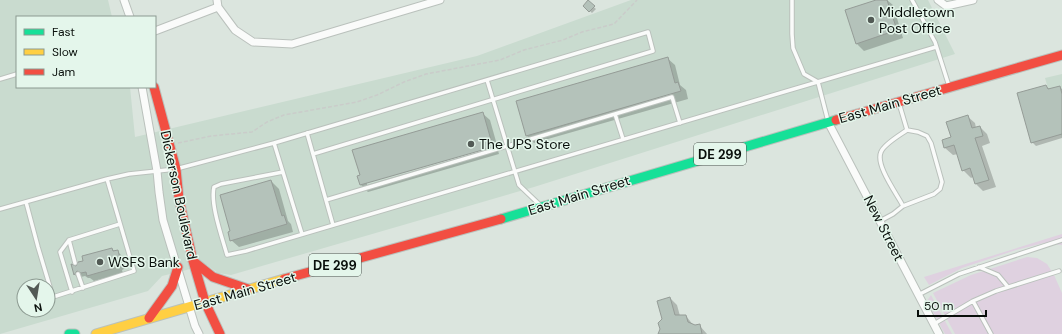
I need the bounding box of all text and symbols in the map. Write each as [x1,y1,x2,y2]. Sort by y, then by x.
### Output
place label: Middletown Post Office [879,3,955,37]
marker: Middletown Post Office [866,15,876,25]
legend [16,16,156,88]
text: Fast [52,24,75,40]
text: Slow [52,44,78,60]
text: Jam [52,64,75,80]
street label: East Main Street [837,81,943,127]
street label: Dickerson Boulevard [157,129,201,261]
place label: The UPS Store [479,135,570,153]
marker: The UPS Store [466,139,476,149]
road number: DE 299 [694,143,746,165]
street label: East Main Street [526,171,632,219]
street label: New Street [860,192,908,264]
place label: WSFS Bank [108,253,180,271]
road number: DE 299 [309,254,361,276]
marker: WSFS Bank [95,257,105,267]
street label: East Main Street [192,268,298,314]
north arrow [16,278,56,318]
scale bar [918,292,986,318]
text: 50 m [924,298,953,314]
text: N [33,300,43,315]

